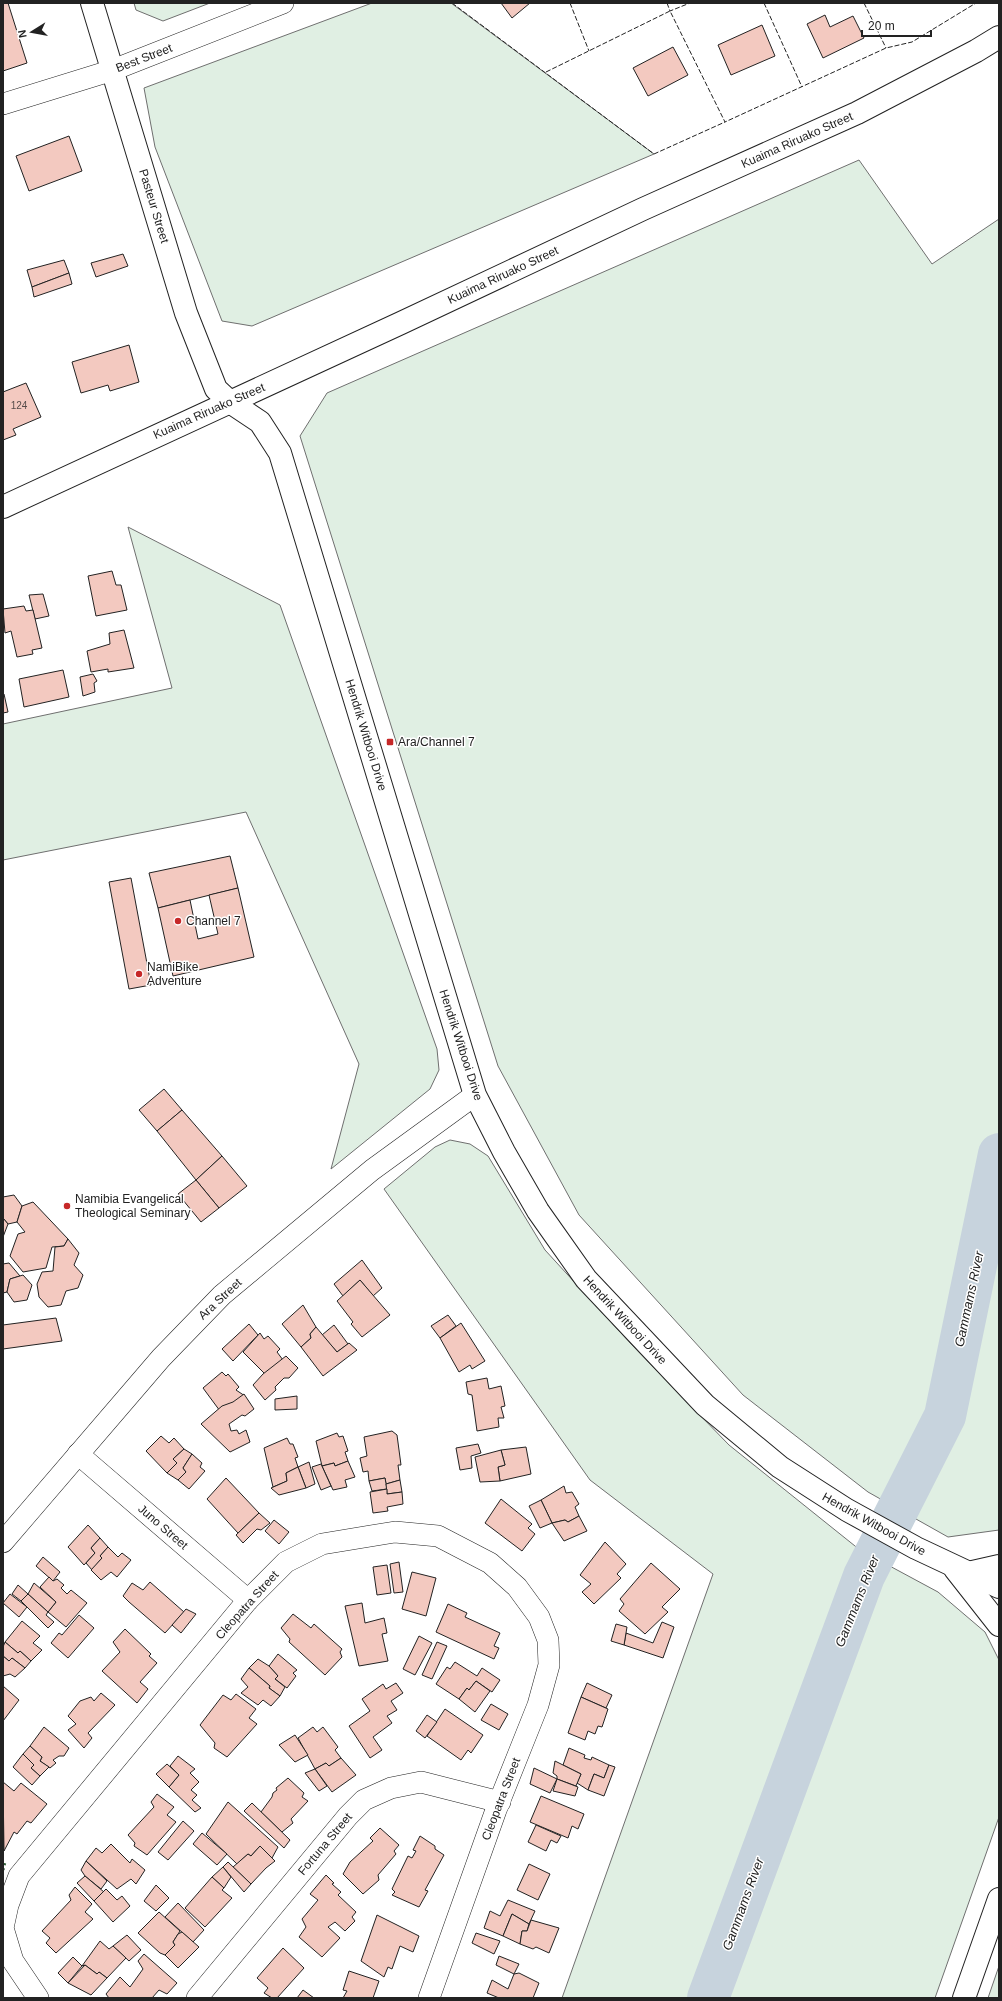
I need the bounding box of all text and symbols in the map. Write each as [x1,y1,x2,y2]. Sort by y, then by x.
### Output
north arrow [12,12,52,52]
scale bar [862,12,931,38]
text: 20 m [868,19,895,33]
text: N [16,29,29,39]
street label: Best Street [114,41,175,75]
street label: Kuaima Riruako Street [739,109,856,171]
street label: Pasteur Street [136,167,172,245]
street label: Kuaima Riruako Street [445,243,561,307]
street label: Kuaima Riruako Street [151,380,268,442]
house number: 124 [11,400,28,411]
street label: Hendrik Witbooi Drive [342,677,390,793]
place label: Ara/Channel 7 [398,735,475,749]
marker: Ara/Channel 7 [385,737,395,747]
place label: Channel 7 [186,914,241,928]
marker: Channel 7 [173,916,183,926]
place label: NamiBike Adventure [147,960,202,988]
marker: NamiBike Adventure [134,969,144,979]
street label: Hendrik Witbooi Drive [436,988,486,1103]
place label: Namibia Evangelical Theological Seminary [75,1192,190,1220]
marker: Namibia Evangelical Theological Seminary [62,1201,72,1211]
water label: Gammams River [952,1249,987,1348]
street label: Hendrik Witbooi Drive [580,1273,670,1367]
street label: Ara Street [195,1275,245,1323]
street label: Hendrik Witbooi Drive [820,1490,928,1558]
street label: Juno Street [135,1502,191,1553]
water label: Gammams River [832,1552,882,1649]
street label: Cleopatra Street [213,1567,282,1642]
street label: Cleopatra Street [479,1755,523,1842]
street label: Fortuna Street [295,1810,355,1878]
water label: Gammams River [719,1855,767,1952]

